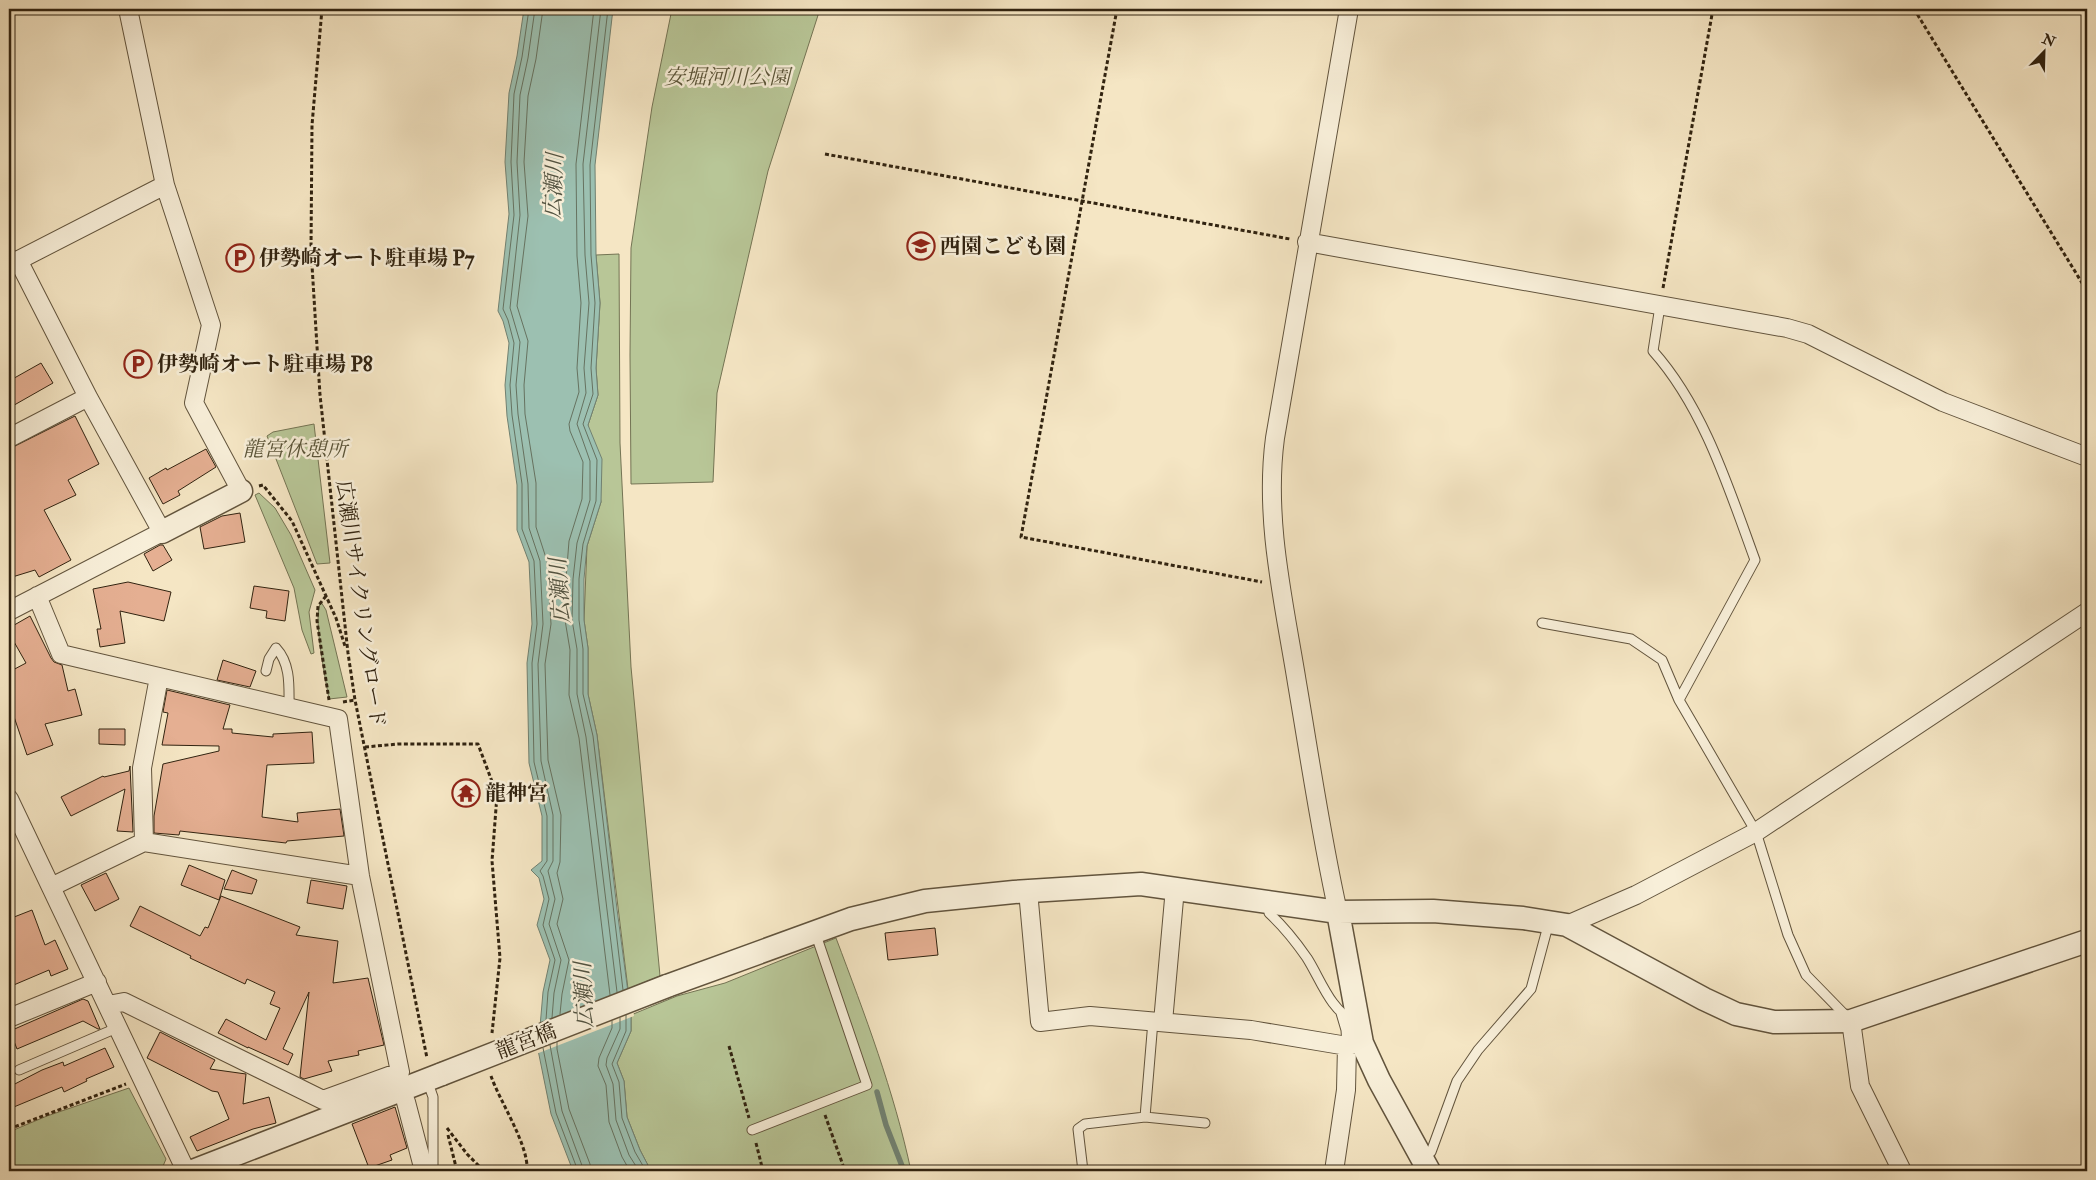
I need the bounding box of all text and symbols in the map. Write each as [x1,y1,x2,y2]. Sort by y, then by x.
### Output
north arrow [2018,28,2068,78]
text: N [2039,30,2058,51]
park label: 安堀河川公園 [664,64,793,91]
water label: 広瀬川 [539,151,569,220]
school or university icon: 西園こども園 [906,231,936,261]
place label: 西園こども園 [940,233,1066,260]
parking icon: 伊勢崎オート駐車場 P7 [225,243,255,273]
place label: 伊勢崎オート駐車場 P7 [259,245,475,272]
parking icon: 伊勢崎オート駐車場 P8 [123,349,153,379]
place label: 伊勢崎オート駐車場 P8 [157,351,373,378]
park label: 龍宮休憩所 [243,436,350,463]
street label: 広瀬川サイクリングロード [330,479,391,730]
water label: 広瀬川 [544,555,576,625]
temple icon: 龍神宮 [451,778,481,808]
place label: 龍神宮 [485,780,548,807]
water label: 広瀬川 [569,960,599,1028]
street label: 龍宮橋 [492,1018,560,1065]

